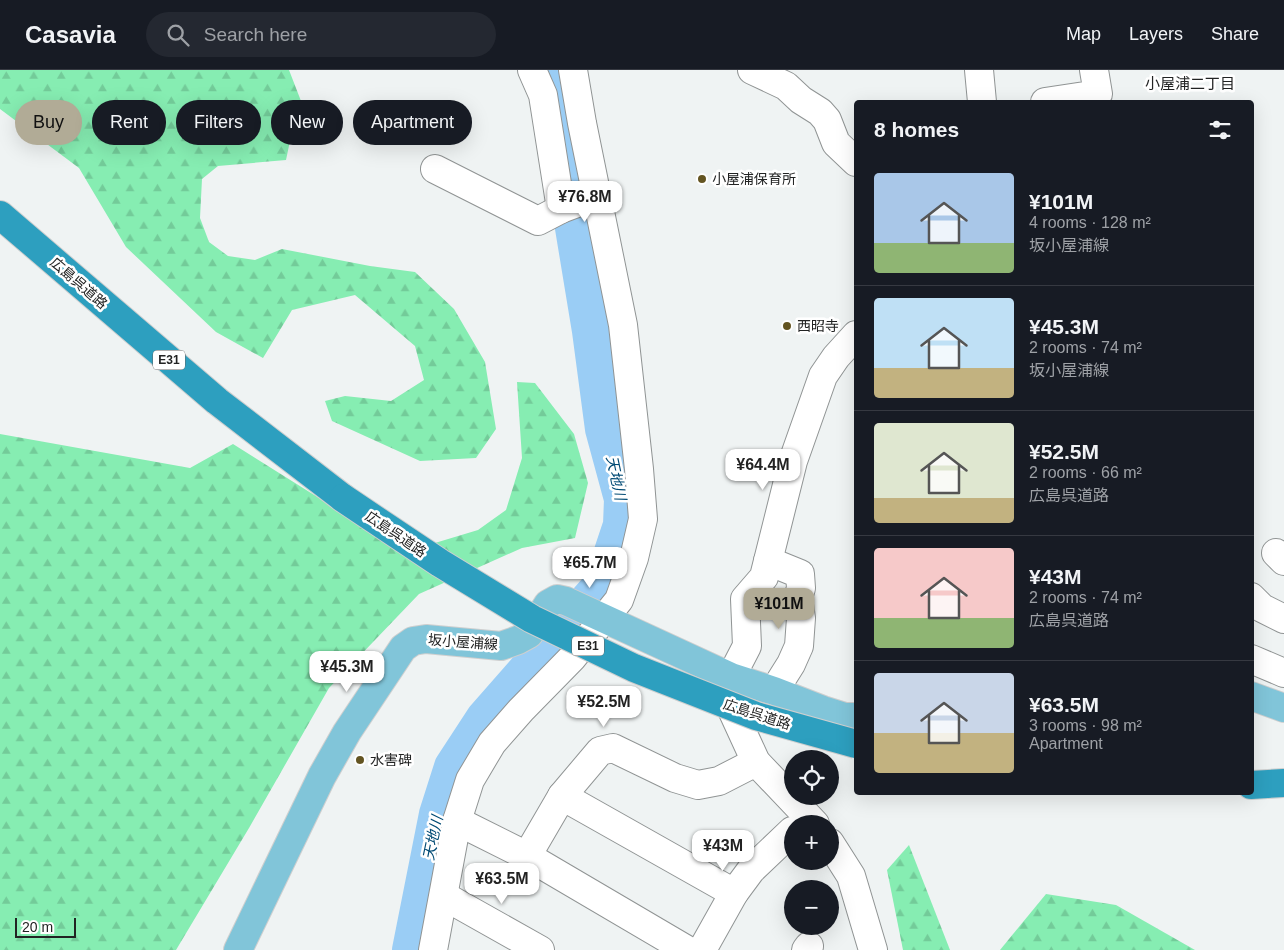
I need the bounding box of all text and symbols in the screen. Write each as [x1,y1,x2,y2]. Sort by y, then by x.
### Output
search box [146,12,496,57]
text: Casavia [25,21,116,48]
icon: search [164,21,192,49]
text: Search here [204,24,307,45]
text: Map [1066,24,1101,44]
text: Layers [1129,24,1183,44]
text: Share [1211,24,1259,44]
district label: 小屋浦二丁目 [1145,75,1235,92]
chip: Buy [15,100,82,145]
chip: Rent [92,100,166,145]
chip: Filters [176,100,261,145]
chip: New [271,100,343,145]
chip: Apartment [353,100,472,145]
icon: filters [1206,116,1234,144]
text: 8 homes [874,118,959,141]
place label: 小屋浦保育所 [712,171,796,187]
marker: 小屋浦保育所 [696,173,708,185]
pin: ¥76.8M [544,180,626,223]
text: ¥76.8M [558,188,612,205]
text: ¥101M [1029,190,1093,213]
icon: home [914,193,974,253]
text: 4 rooms · 128 m² [1029,214,1151,231]
text: 坂小屋浦線 [1029,237,1109,254]
street label: 広島呉道路 [47,254,111,312]
text: ¥45.3M [1029,315,1099,338]
place label: 西昭寺 [797,318,839,334]
icon: home [914,318,974,378]
marker: 西昭寺 [781,320,793,332]
text: 2 rooms · 74 m² [1029,339,1142,356]
road number: E31 [153,350,185,370]
text: 坂小屋浦線 [1029,362,1109,379]
text: ¥52.5M [1029,440,1099,463]
icon: home [914,443,974,503]
pin: ¥64.4M [722,448,804,491]
water label: 天地川 [603,454,630,504]
text: ¥64.4M [736,456,790,473]
text: 2 rooms · 66 m² [1029,464,1142,481]
text: 広島呉道路 [1029,487,1109,504]
street label: 広島呉道路 [363,508,429,560]
pin: ¥65.7M [549,546,631,589]
text: ¥65.7M [563,554,617,571]
text: ¥43M [1029,565,1082,588]
icon: home [914,568,974,628]
pin: ¥101M [744,588,814,630]
text: 2 rooms · 74 m² [1029,589,1142,606]
text: ¥101M [755,595,803,612]
text: 広島呉道路 [1029,612,1109,629]
street label: 坂小屋浦線 [428,632,498,652]
road number: E31 [572,636,604,656]
pin: ¥45.3M [306,650,388,693]
text: ¥45.3M [320,658,374,675]
pin: ¥52.5M [563,686,645,728]
text: ¥52.5M [577,693,631,710]
icon: home [914,693,974,753]
text: ¥63.5M [1029,693,1099,716]
street label: 広島呉道路 [721,696,793,732]
text: 3 rooms · 98 m² [1029,717,1142,734]
text: Apartment [1029,735,1103,752]
map controls [784,750,839,935]
button: locate [784,750,839,805]
place label: 水害碑 [370,752,412,768]
marker: 水害碑 [354,754,366,766]
water label: 天地川 [420,812,446,862]
button: + [784,815,839,870]
pin: ¥43M [693,830,753,872]
text: ¥43M [703,837,743,854]
pin: ¥63.5M [461,862,543,905]
text: ¥63.5M [475,870,529,887]
button: − [784,880,839,935]
scale bar [15,915,76,938]
text: 20 m [22,919,53,935]

